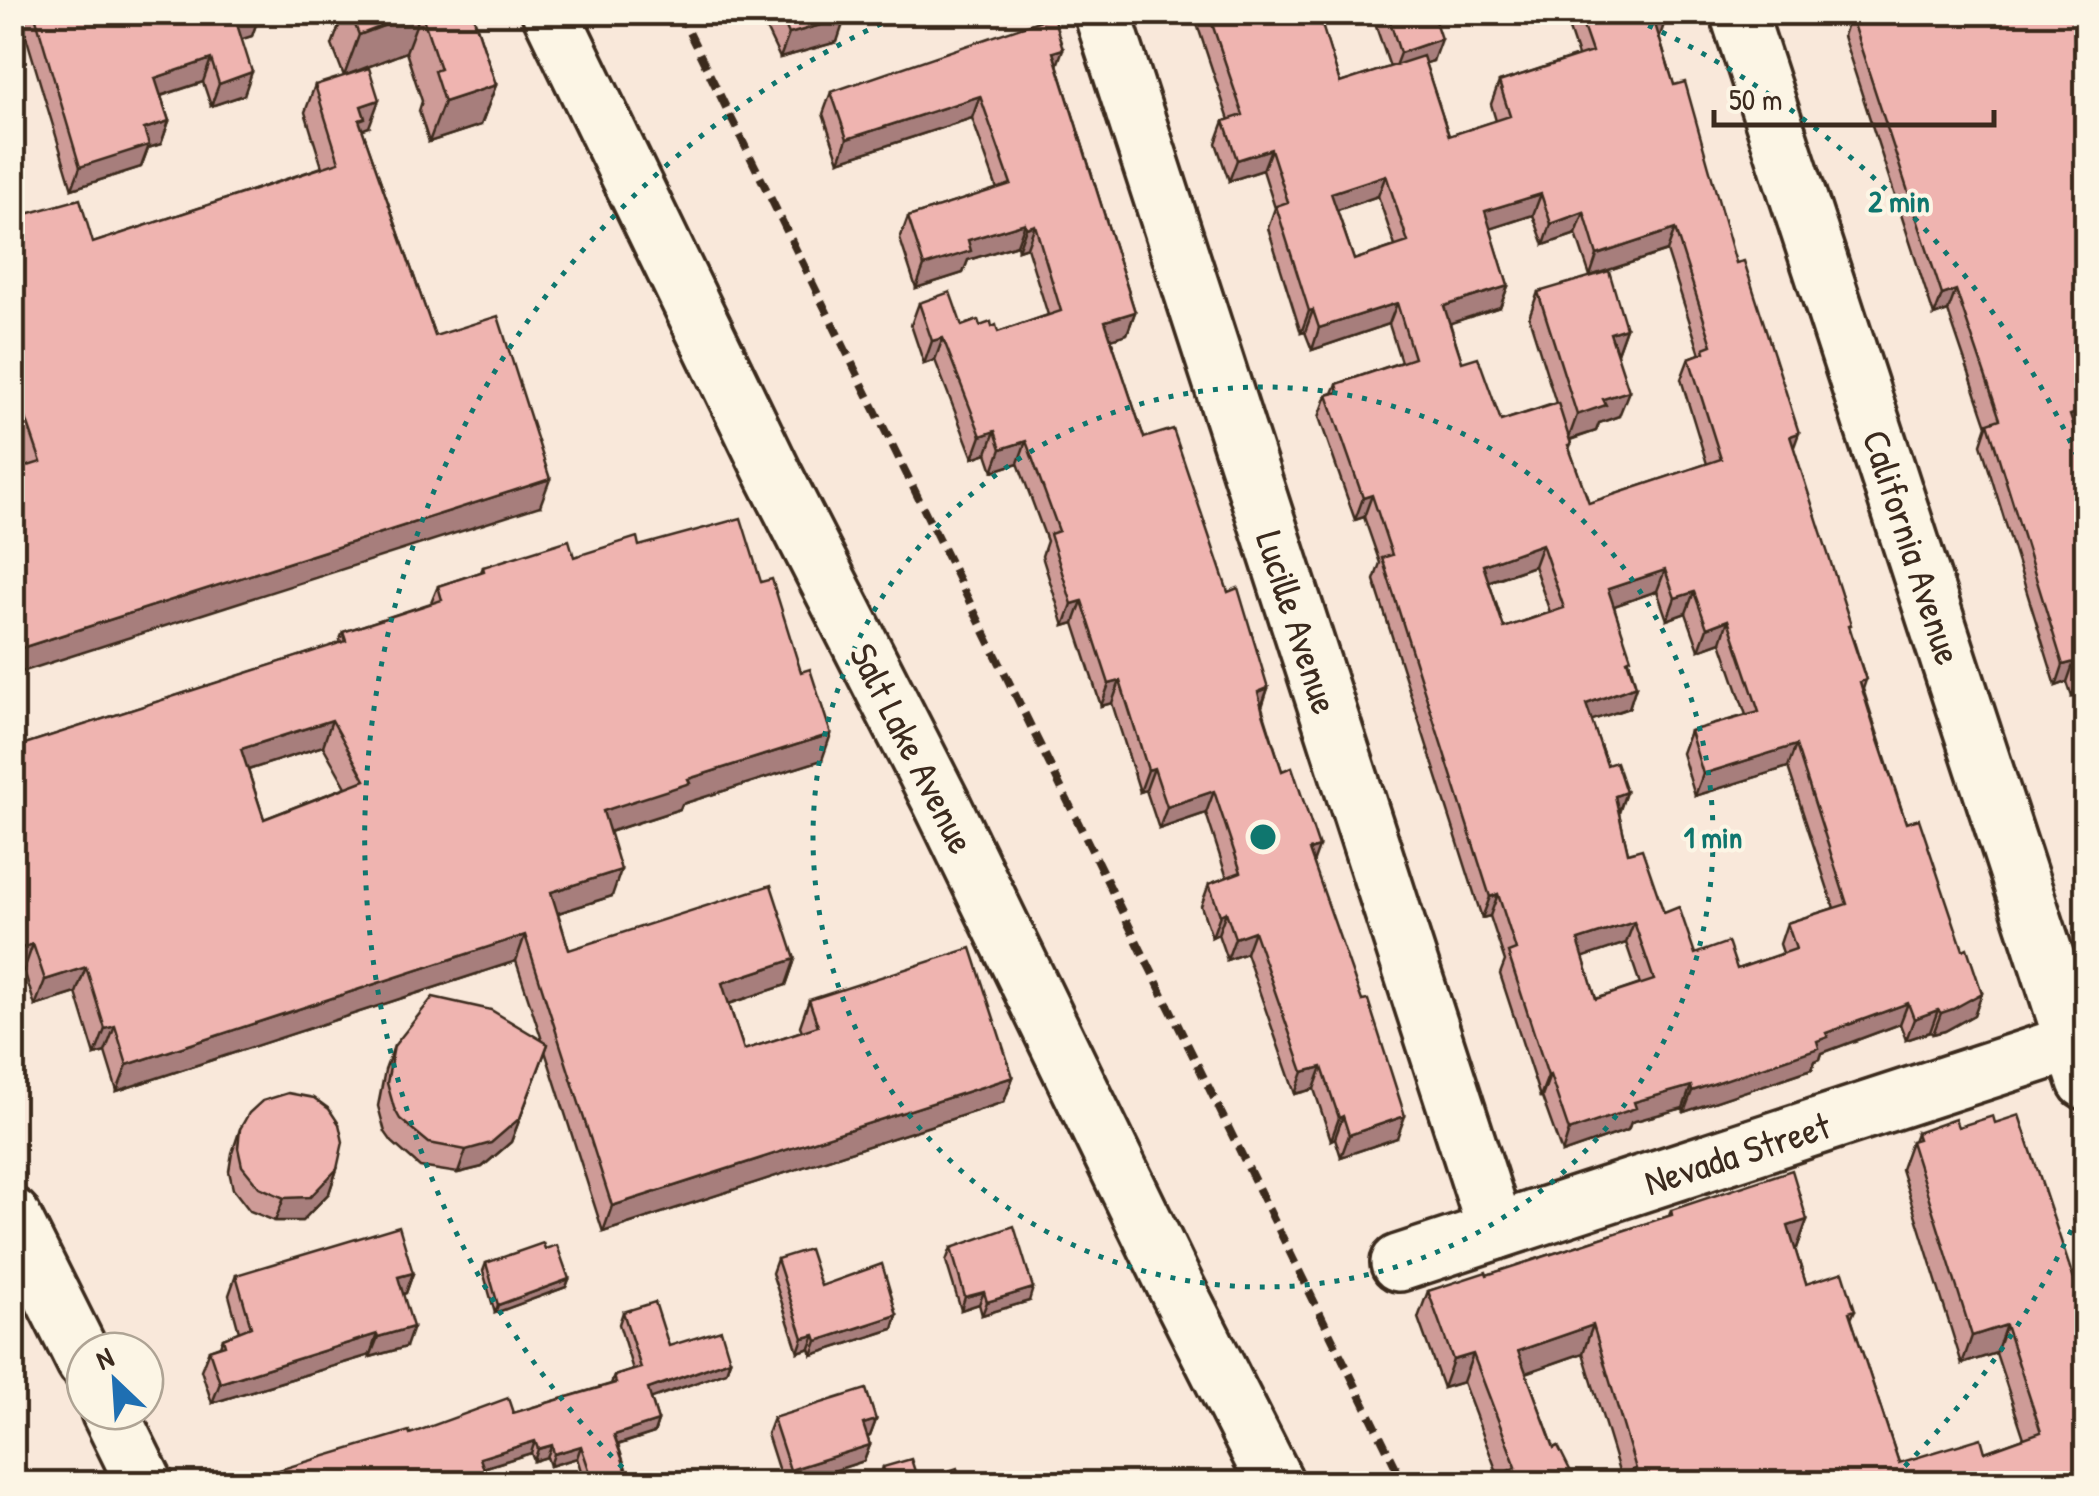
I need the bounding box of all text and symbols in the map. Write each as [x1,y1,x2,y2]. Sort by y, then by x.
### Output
scale bar [1714,65,1994,127]
text: 50 m [1729,79,1782,119]
text: 2 min [1868,181,1930,221]
street label: California Avenue [1851,423,1975,671]
street label: Lucille Avenue [1244,524,1352,720]
street label: Salt Lake Avenue [838,634,988,862]
text: 1 min [1684,817,1742,857]
centre of rings [1245,819,1281,855]
street label: Nevada Street [1637,1098,1837,1207]
north arrow [65,1331,165,1431]
text: N [90,1338,119,1379]

